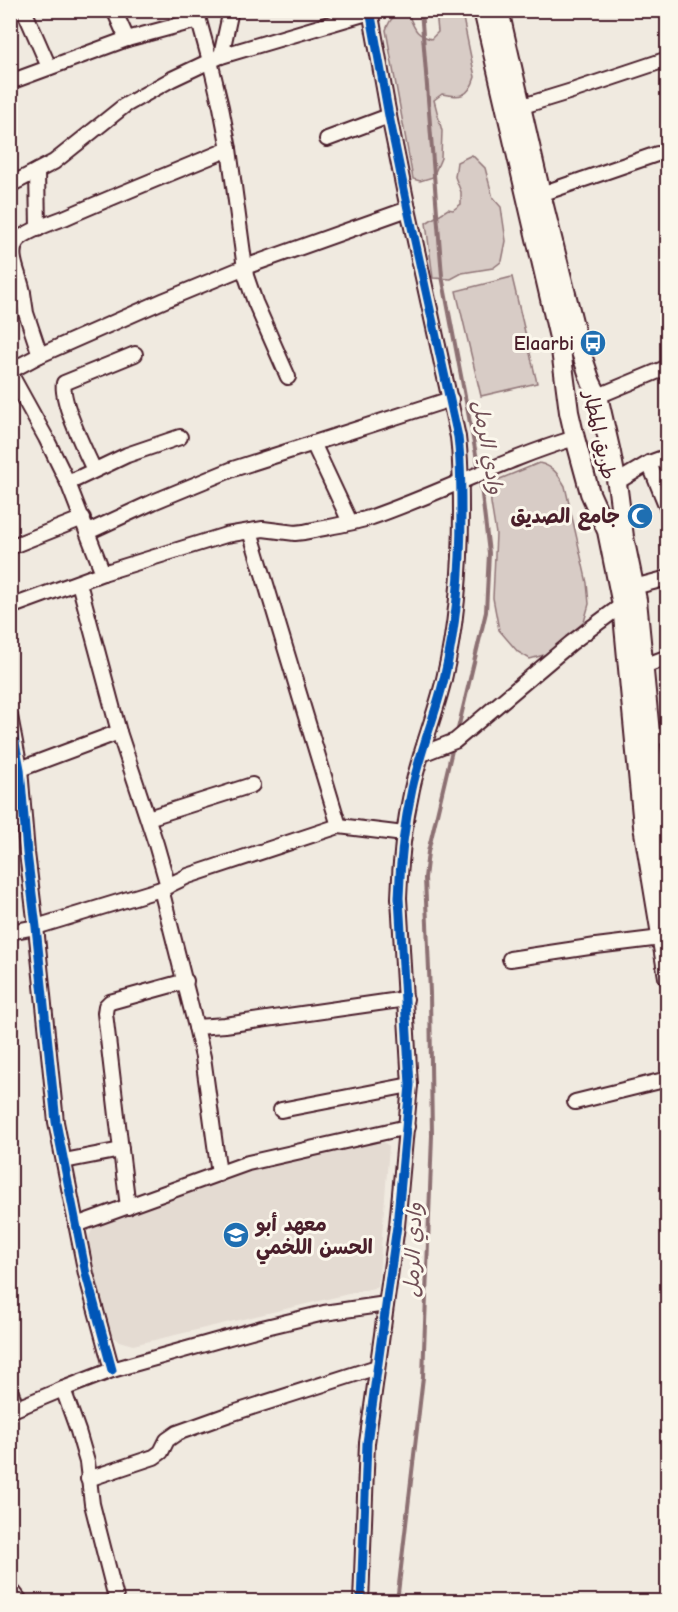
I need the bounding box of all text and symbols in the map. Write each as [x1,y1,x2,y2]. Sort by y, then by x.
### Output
bus stop icon: Elaarbi [578,328,608,358]
place label: Elaarbi [514,332,574,355]
street label: طريق المطار [578,386,620,482]
water label: وادي الرمل [465,398,508,497]
mosque icon: جامع الصديق [625,501,655,531]
place label: جامع الصديق [511,505,620,531]
water label: وادي الرمل [399,1202,430,1298]
place label: معهد أبو الحسن اللخمي [254,1212,373,1265]
school or university icon: معهد أبو الحسن اللخمي [221,1220,251,1250]

